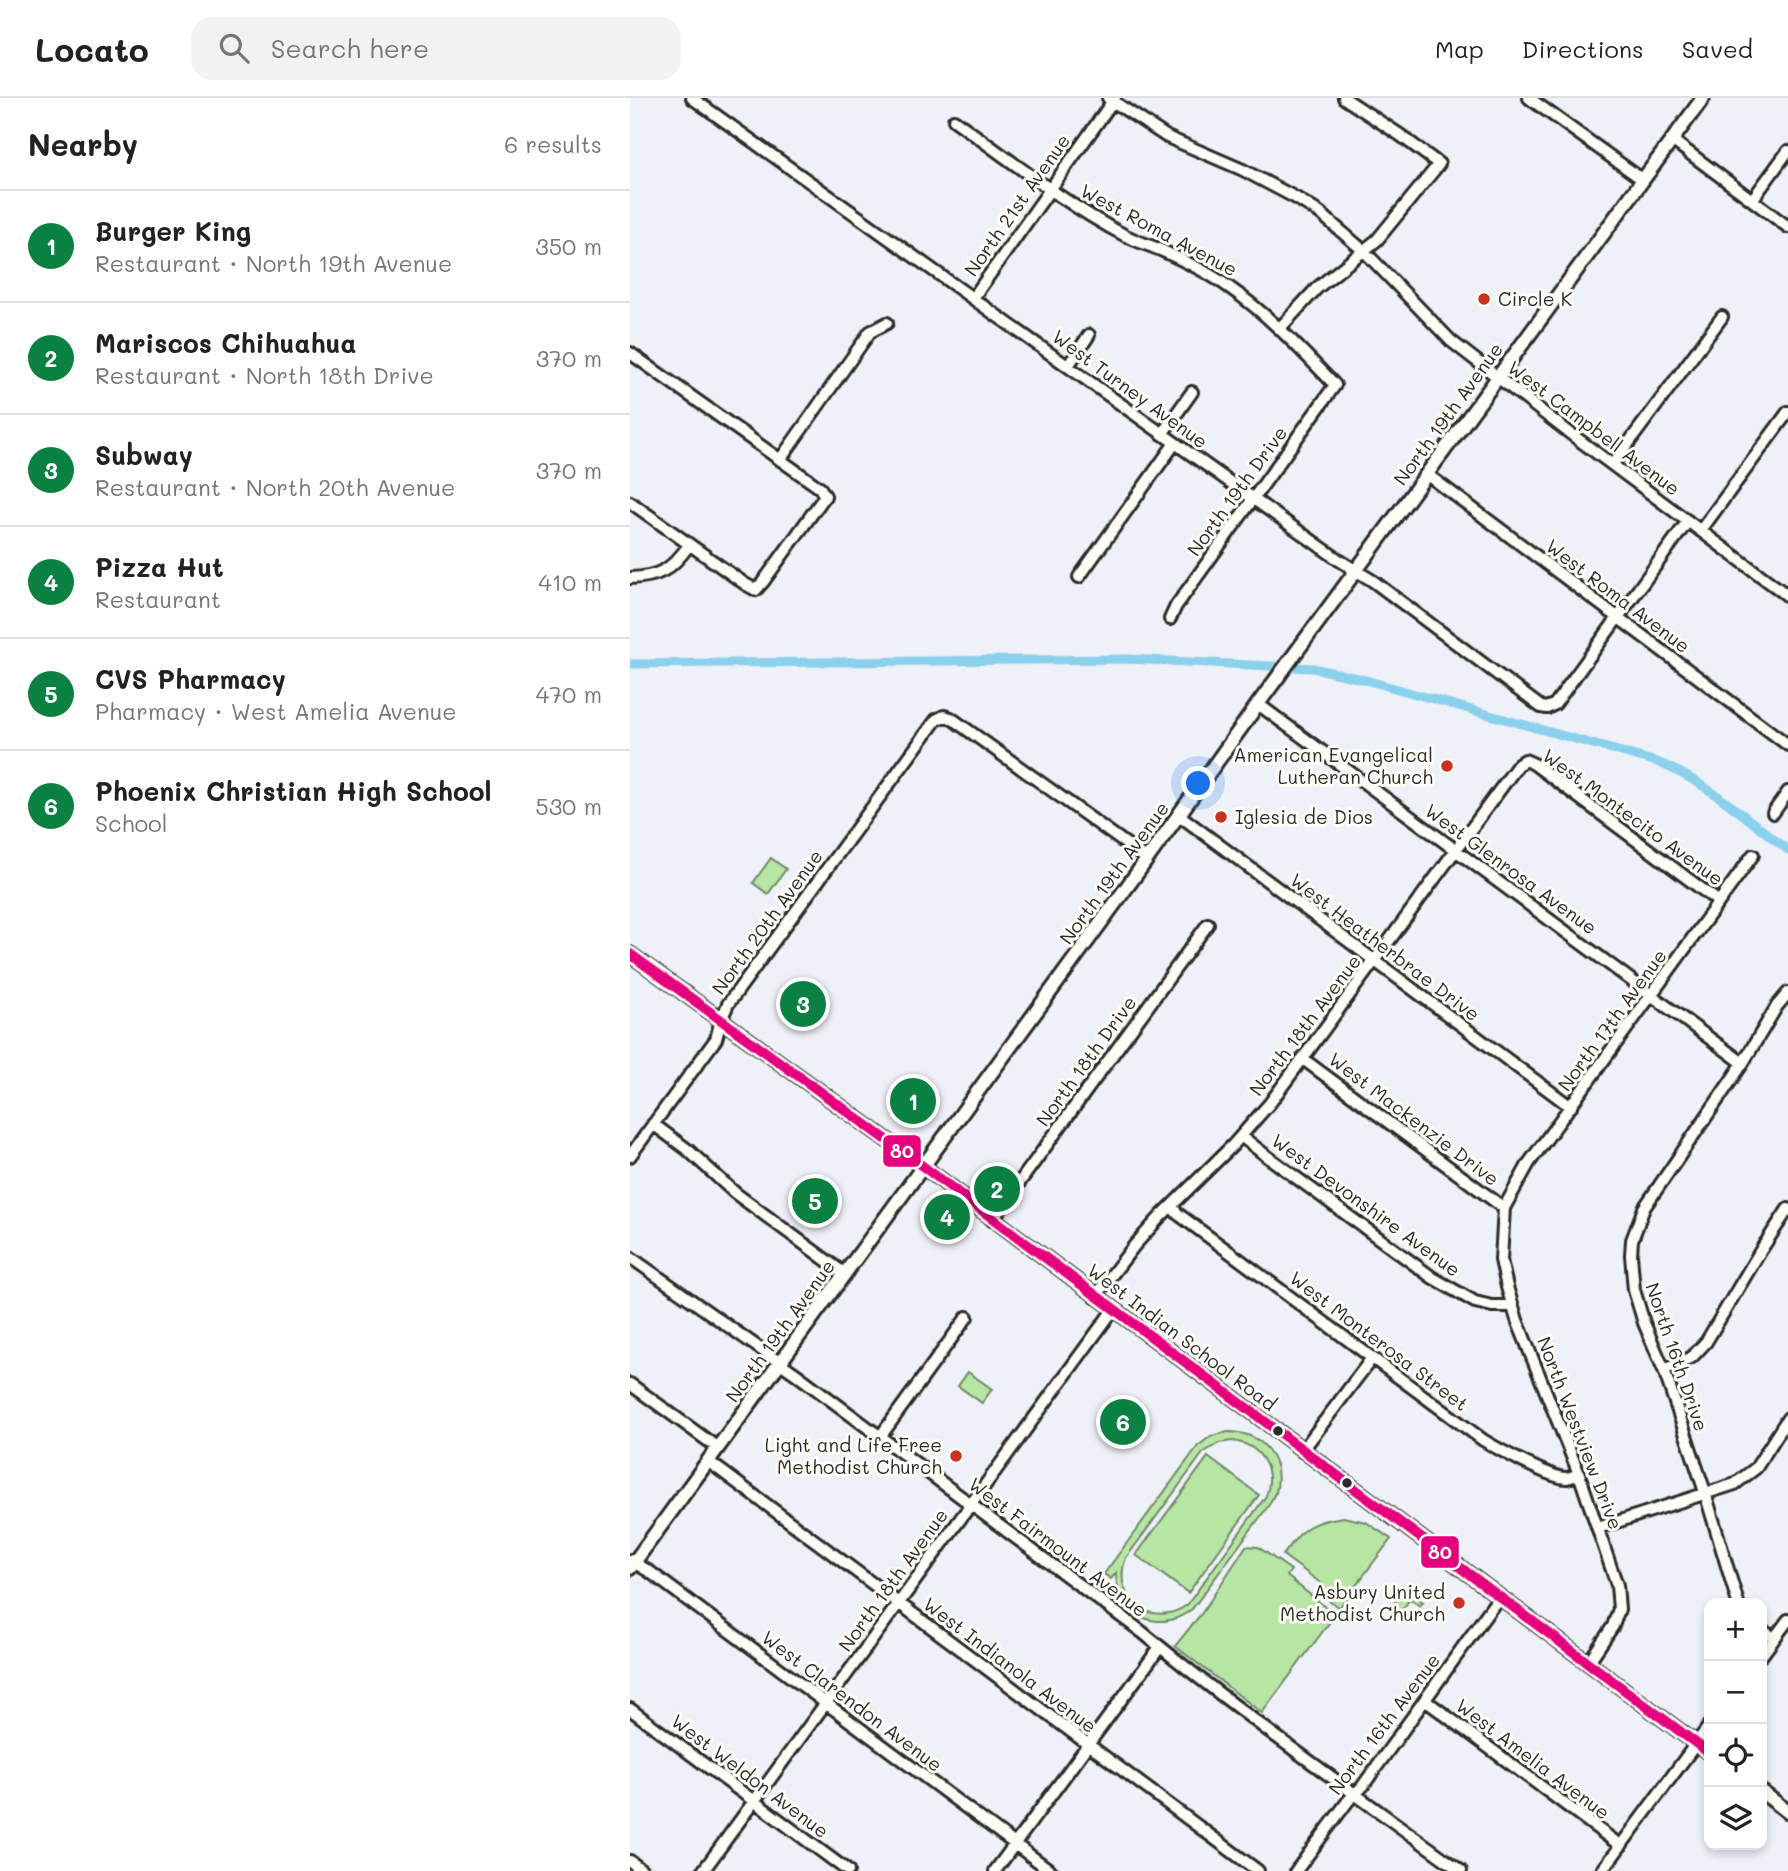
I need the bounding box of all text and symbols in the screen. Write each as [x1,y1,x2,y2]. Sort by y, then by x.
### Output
search box [191,17,681,80]
text: Locato [35,27,149,70]
icon: search [215,29,253,67]
text: Search here [271,31,429,65]
text: Map [1435,33,1484,64]
text: Directions [1522,33,1644,64]
text: Saved [1682,33,1753,64]
text: Nearby [28,124,138,164]
text: 6 results [504,129,602,159]
street label: North 21st Avenue [958,129,1075,281]
street label: West Roma Avenue [1076,178,1242,282]
text: Burger King [95,214,251,248]
text: 1 [46,231,56,261]
text: 350 m [535,231,602,261]
text: Restaurant · North 19th Avenue [95,248,452,278]
place label: Circle K [1498,286,1573,311]
marker: Circle K [1476,291,1492,307]
street label: West Turney Avenue [1047,324,1213,454]
text: Mariscos Chihuahua [95,326,356,360]
street label: North 19th Avenue [1387,337,1508,490]
text: 2 [45,343,57,373]
text: 370 m [536,343,602,373]
street label: West Campbell Avenue [1503,355,1686,501]
text: Restaurant · North 18th Drive [95,360,434,390]
street label: North 19th Drive [1181,421,1292,561]
text: Subway [95,438,193,472]
text: 3 [44,455,58,485]
text: 370 m [536,455,602,485]
text: Restaurant · North 20th Avenue [95,472,455,502]
street label: West Roma Avenue [1541,533,1695,658]
text: Pizza Hut [95,550,224,584]
text: 4 [44,567,58,597]
text: 410 m [538,567,602,597]
text: Restaurant [95,584,221,614]
text: CVS Pharmacy [95,662,286,696]
text: 5 [44,679,58,709]
text: 470 m [536,679,602,709]
text: Pharmacy · West Amelia Avenue [95,696,457,726]
place label: American Evangelical Lutheran Church [1234,742,1433,789]
street label: West Montecito Avenue [1538,743,1729,891]
marker: American Evangelical Lutheran Church [1439,758,1455,774]
your location [1181,766,1215,800]
text: Phoenix Christian High School [95,774,492,808]
text: 6 [44,791,58,821]
text: 530 m [535,791,602,821]
street label: North 19th Avenue [1053,796,1174,949]
street label: West Glenrosa Avenue [1420,798,1602,940]
place label: Iglesia de Dios [1235,804,1373,829]
text: School [95,808,168,838]
marker: Iglesia de Dios [1213,809,1229,825]
street label: North 20th Avenue [706,844,828,999]
street label: West Heatherbrae Drive [1285,867,1485,1026]
street label: North 17th Avenue [1552,944,1672,1096]
street label: North 18th Avenue [1243,949,1366,1100]
pin: 3 [780,978,826,1030]
street label: North 18th Drive [1030,991,1141,1131]
street label: West Mackenzie Drive [1324,1046,1505,1191]
pin: 1 [890,1075,936,1127]
street label: West Devonshire Avenue [1267,1128,1466,1282]
line badge: 80 [882,1134,922,1168]
text: 80 [890,1138,914,1163]
pin: 2 [974,1163,1020,1215]
pin: 5 [792,1175,838,1227]
pin: 4 [924,1191,970,1243]
street label: North 19th Avenue [719,1254,840,1407]
street label: West Indian School Road [1083,1257,1282,1416]
street label: West Monterosa Street [1285,1265,1474,1416]
street label: North 16th Drive [1640,1279,1715,1434]
street label: North Westview Drive [1532,1333,1629,1533]
pin: 6 [1100,1396,1146,1448]
unlabelled marker [1271,1424,1285,1438]
place label: Light and Life Free Methodist Church [765,1432,942,1479]
marker: Light and Life Free Methodist Church [948,1448,964,1464]
street label: West Fairmount Avenue [964,1471,1153,1622]
unlabelled marker [1340,1476,1354,1490]
street label: North 18th Avenue [832,1503,953,1656]
line badge: 80 [1420,1535,1460,1569]
text: 80 [1428,1539,1452,1564]
place label: Asbury United Methodist Church [1280,1579,1445,1626]
street label: West Indianola Avenue [919,1591,1102,1738]
marker: Asbury United Methodist Church [1451,1595,1467,1611]
map controls [1704,1598,1767,1850]
button: + [1704,1598,1767,1661]
street label: West Clarendon Avenue [757,1624,948,1777]
street label: North 16th Avenue [1322,1648,1445,1799]
button: − [1704,1661,1767,1724]
street label: West Amelia Avenue [1451,1693,1615,1825]
street label: West Weldon Avenue [667,1708,834,1843]
button: locate [1704,1724,1767,1787]
button: layers [1704,1787,1767,1850]

